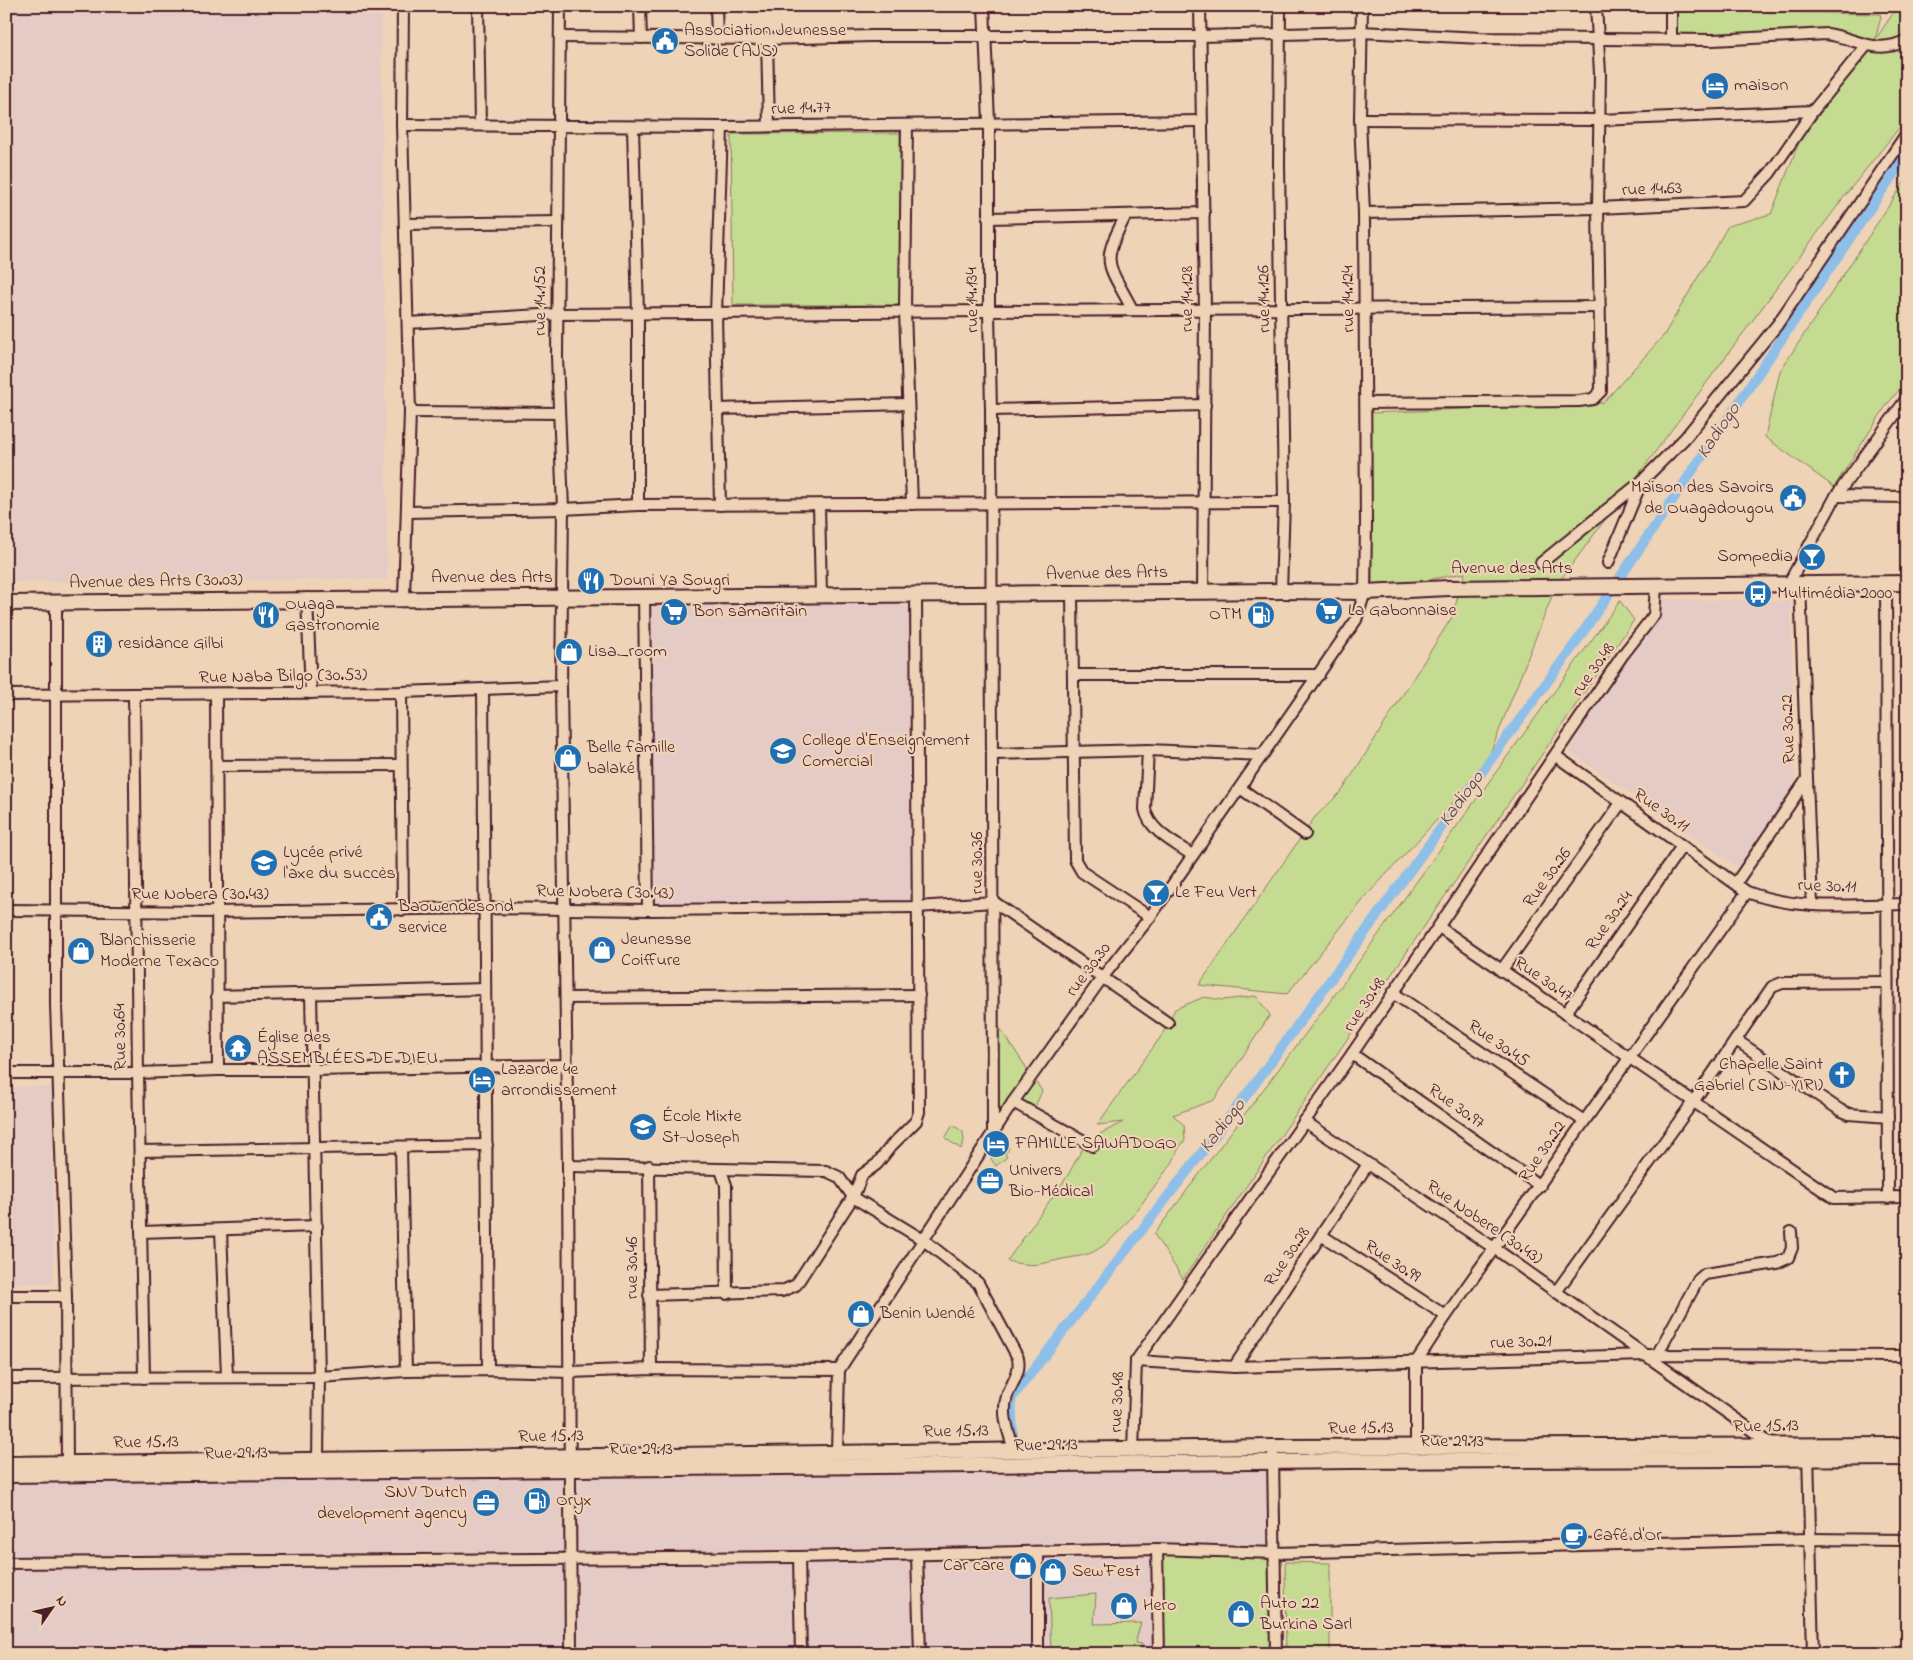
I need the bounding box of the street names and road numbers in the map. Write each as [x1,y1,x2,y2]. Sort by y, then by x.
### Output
street label: rue 14.77 [771,95,832,123]
street label: rue 14.63 [1621,176,1683,204]
street label: rue 14.128 [1175,265,1201,332]
street label: rue 14.126 [1251,265,1279,333]
street label: rue 14.124 [1335,265,1363,333]
street label: rue 14.152 [528,266,554,336]
street label: rue 14.134 [959,266,987,333]
street label: Avenue des Arts [1451,556,1573,582]
street label: Avenue des Arts [1046,560,1168,588]
street label: Avenue des Arts [431,565,553,591]
street label: Avenue des Arts (30.03) [69,567,243,597]
street label: rue 30.48 [1566,637,1622,703]
street label: Rue Naba Bilgo (30.53) [199,663,367,692]
street label: Rue 30.22 [1775,694,1803,764]
street label: Rue 30.11 [1628,782,1695,840]
street label: rue 30.36 [965,832,991,894]
street label: Rue 30.26 [1517,843,1579,913]
street label: rue 30.11 [1797,873,1857,901]
street label: Rue Nobera (30.43) [536,879,674,907]
street label: Rue Nobera (30.43) [131,882,269,908]
street label: Rue 30.24 [1580,885,1640,956]
street label: rue 30.30 [1060,937,1118,1003]
street label: Rue 30.47 [1508,951,1578,1010]
street label: rue 30.48 [1337,972,1393,1038]
street label: Rue 30.64 [107,1003,135,1071]
street label: Rue 30.45 [1462,1014,1534,1074]
street label: Rue 30.97 [1422,1078,1490,1136]
street label: Rue 30.22 [1513,1116,1573,1188]
street label: Rue Nobere (30.43) [1420,1174,1548,1272]
street label: Rue 30.28 [1258,1222,1318,1292]
street label: Rue 30.99 [1359,1234,1426,1290]
street label: rue 30.46 [620,1237,646,1299]
street label: rue 30.21 [1490,1329,1553,1357]
street label: rue 30.48 [1104,1371,1132,1433]
street label: Rue 15.13 [1733,1413,1799,1441]
street label: Rue 15.13 [1328,1415,1394,1443]
street label: Rue 15.13 [923,1418,989,1446]
street label: Rue 15.13 [518,1423,584,1451]
street label: Rue 15.13 [113,1429,179,1457]
street label: Rue 29.13 [1420,1429,1484,1455]
street label: Rue 29.13 [1014,1432,1078,1460]
street label: Rue 29.13 [609,1437,673,1463]
street label: Rue 29.13 [204,1440,268,1468]

